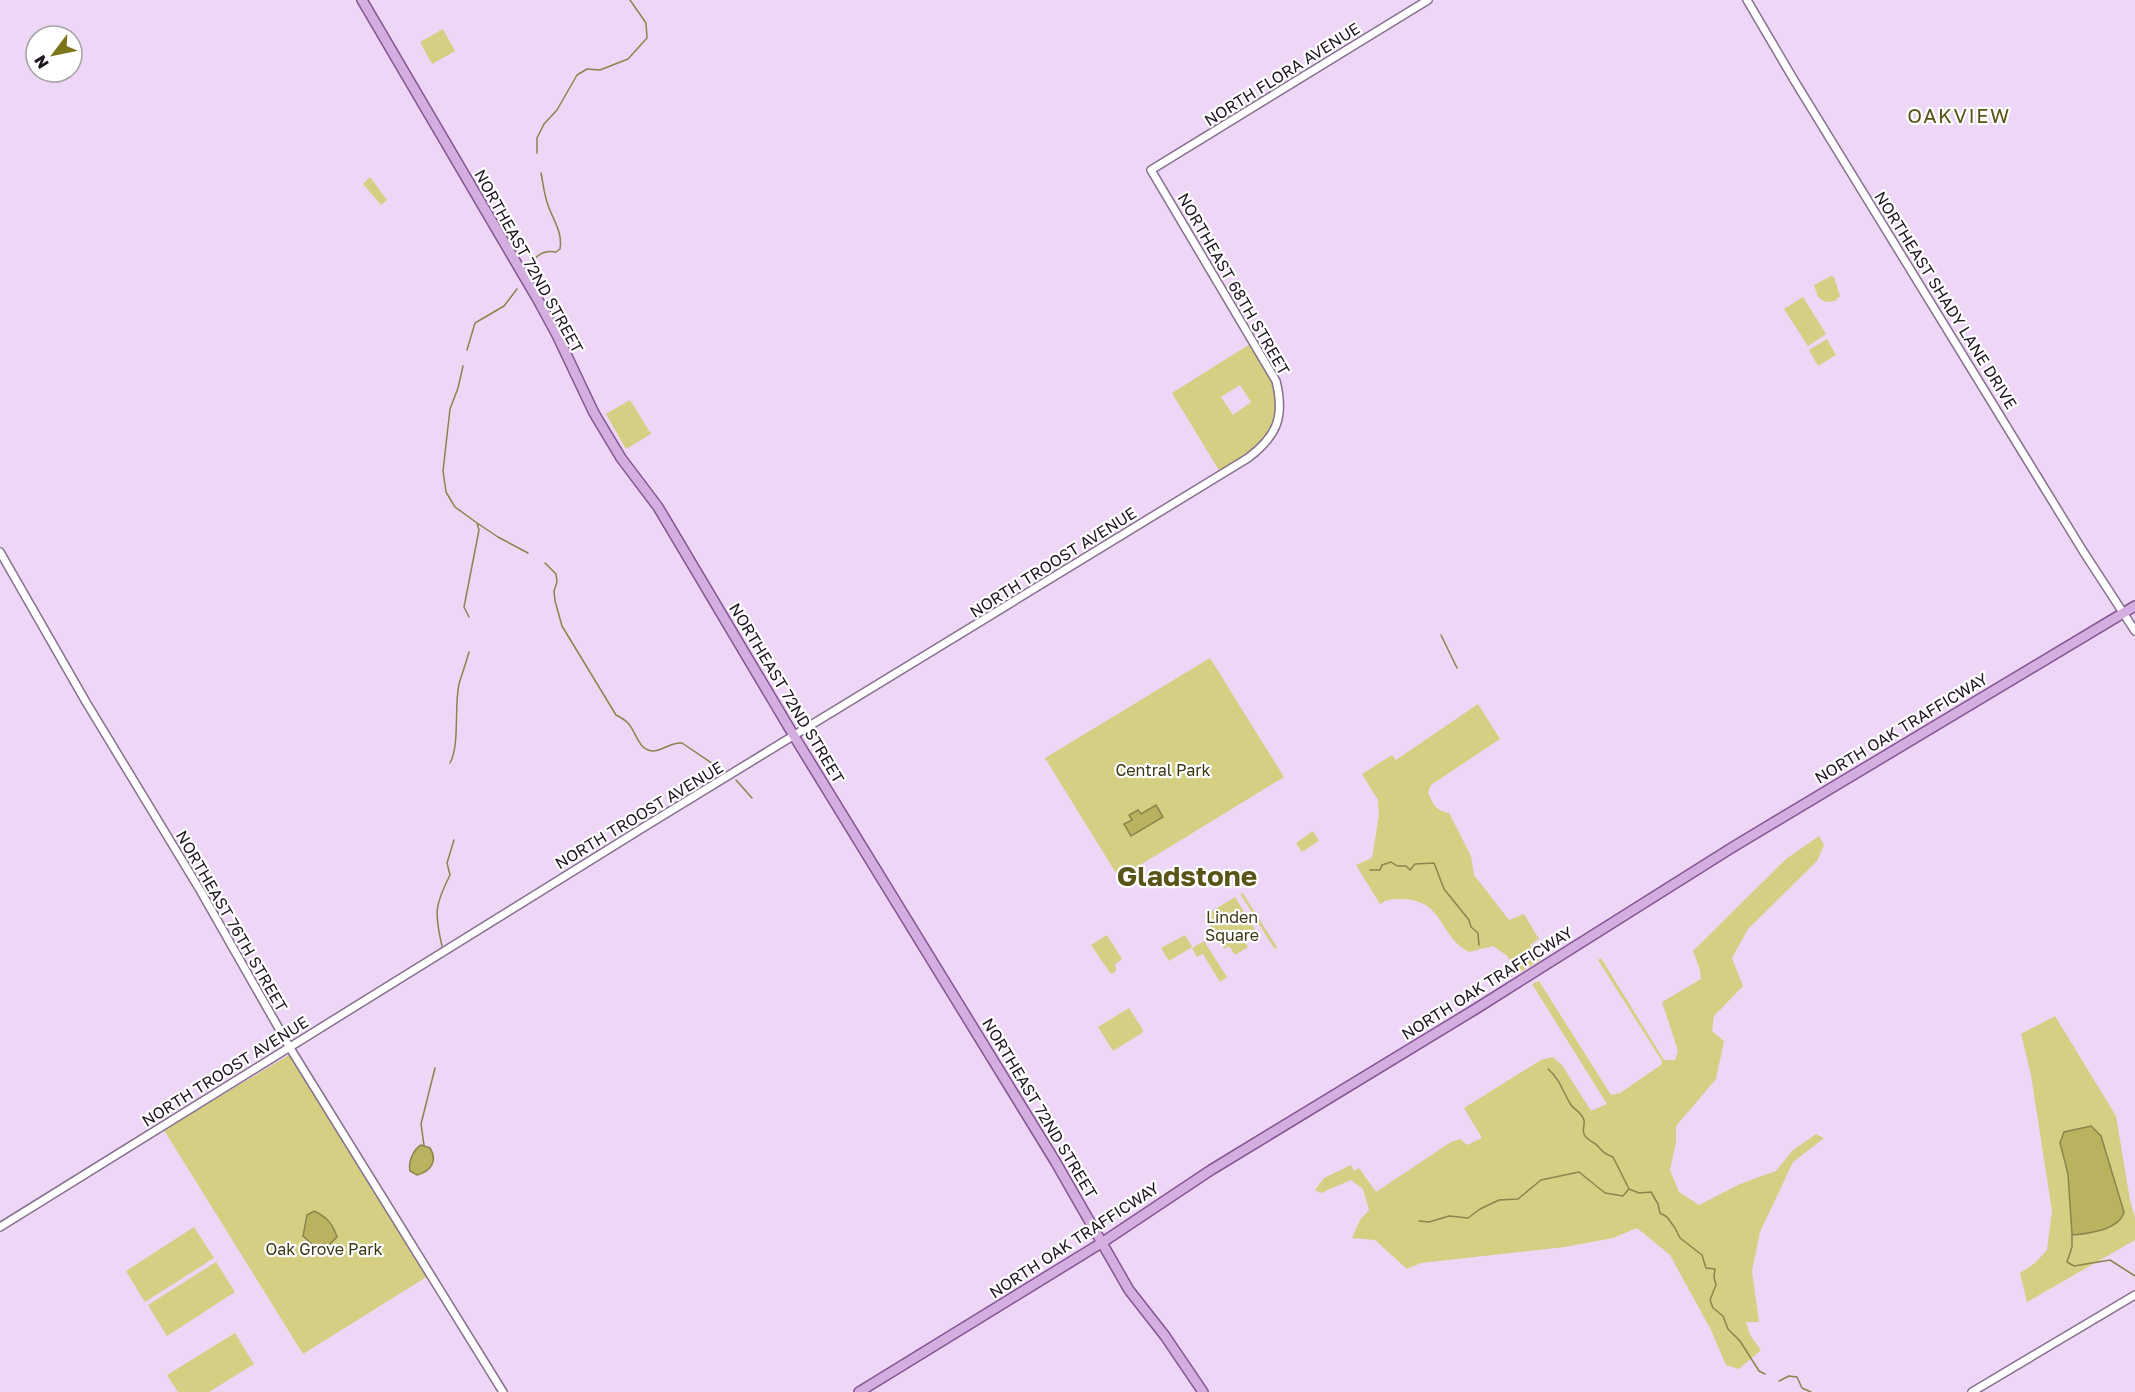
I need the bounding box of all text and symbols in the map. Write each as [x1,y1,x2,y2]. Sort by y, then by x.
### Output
street label: NORTH FLORA AVENUE [1201,18,1363,130]
north arrow [24,24,84,84]
text: N [30,51,53,72]
district label: OAKVIEW [1907,103,2011,127]
street label: NORTHEAST 72ND STREET [470,166,588,356]
street label: NORTHEAST SHADY LANE DRIVE [1870,187,2022,413]
street label: NORTHEAST 68TH STREET [1174,189,1294,379]
street label: NORTH TROOST AVENUE [966,502,1140,622]
street label: NORTHEAST 72ND STREET [725,599,849,787]
street label: NORTH OAK TRAFFICWAY [1811,668,1992,788]
street label: NORTH TROOST AVENUE [551,757,727,873]
park label: Central Park [1115,760,1211,780]
street label: NORTHEAST 76TH STREET [172,827,292,1015]
district label: Gladstone [1117,859,1257,892]
park label: Linden Square [1205,907,1259,945]
street label: NORTH OAK TRAFFICWAY [1398,922,1577,1044]
street label: NORTH TROOST AVENUE [138,1011,312,1131]
street label: NORTHEAST 72ND STREET [978,1014,1102,1202]
street label: NORTH OAK TRAFFICWAY [985,1177,1163,1302]
park label: Oak Grove Park [265,1239,383,1259]

